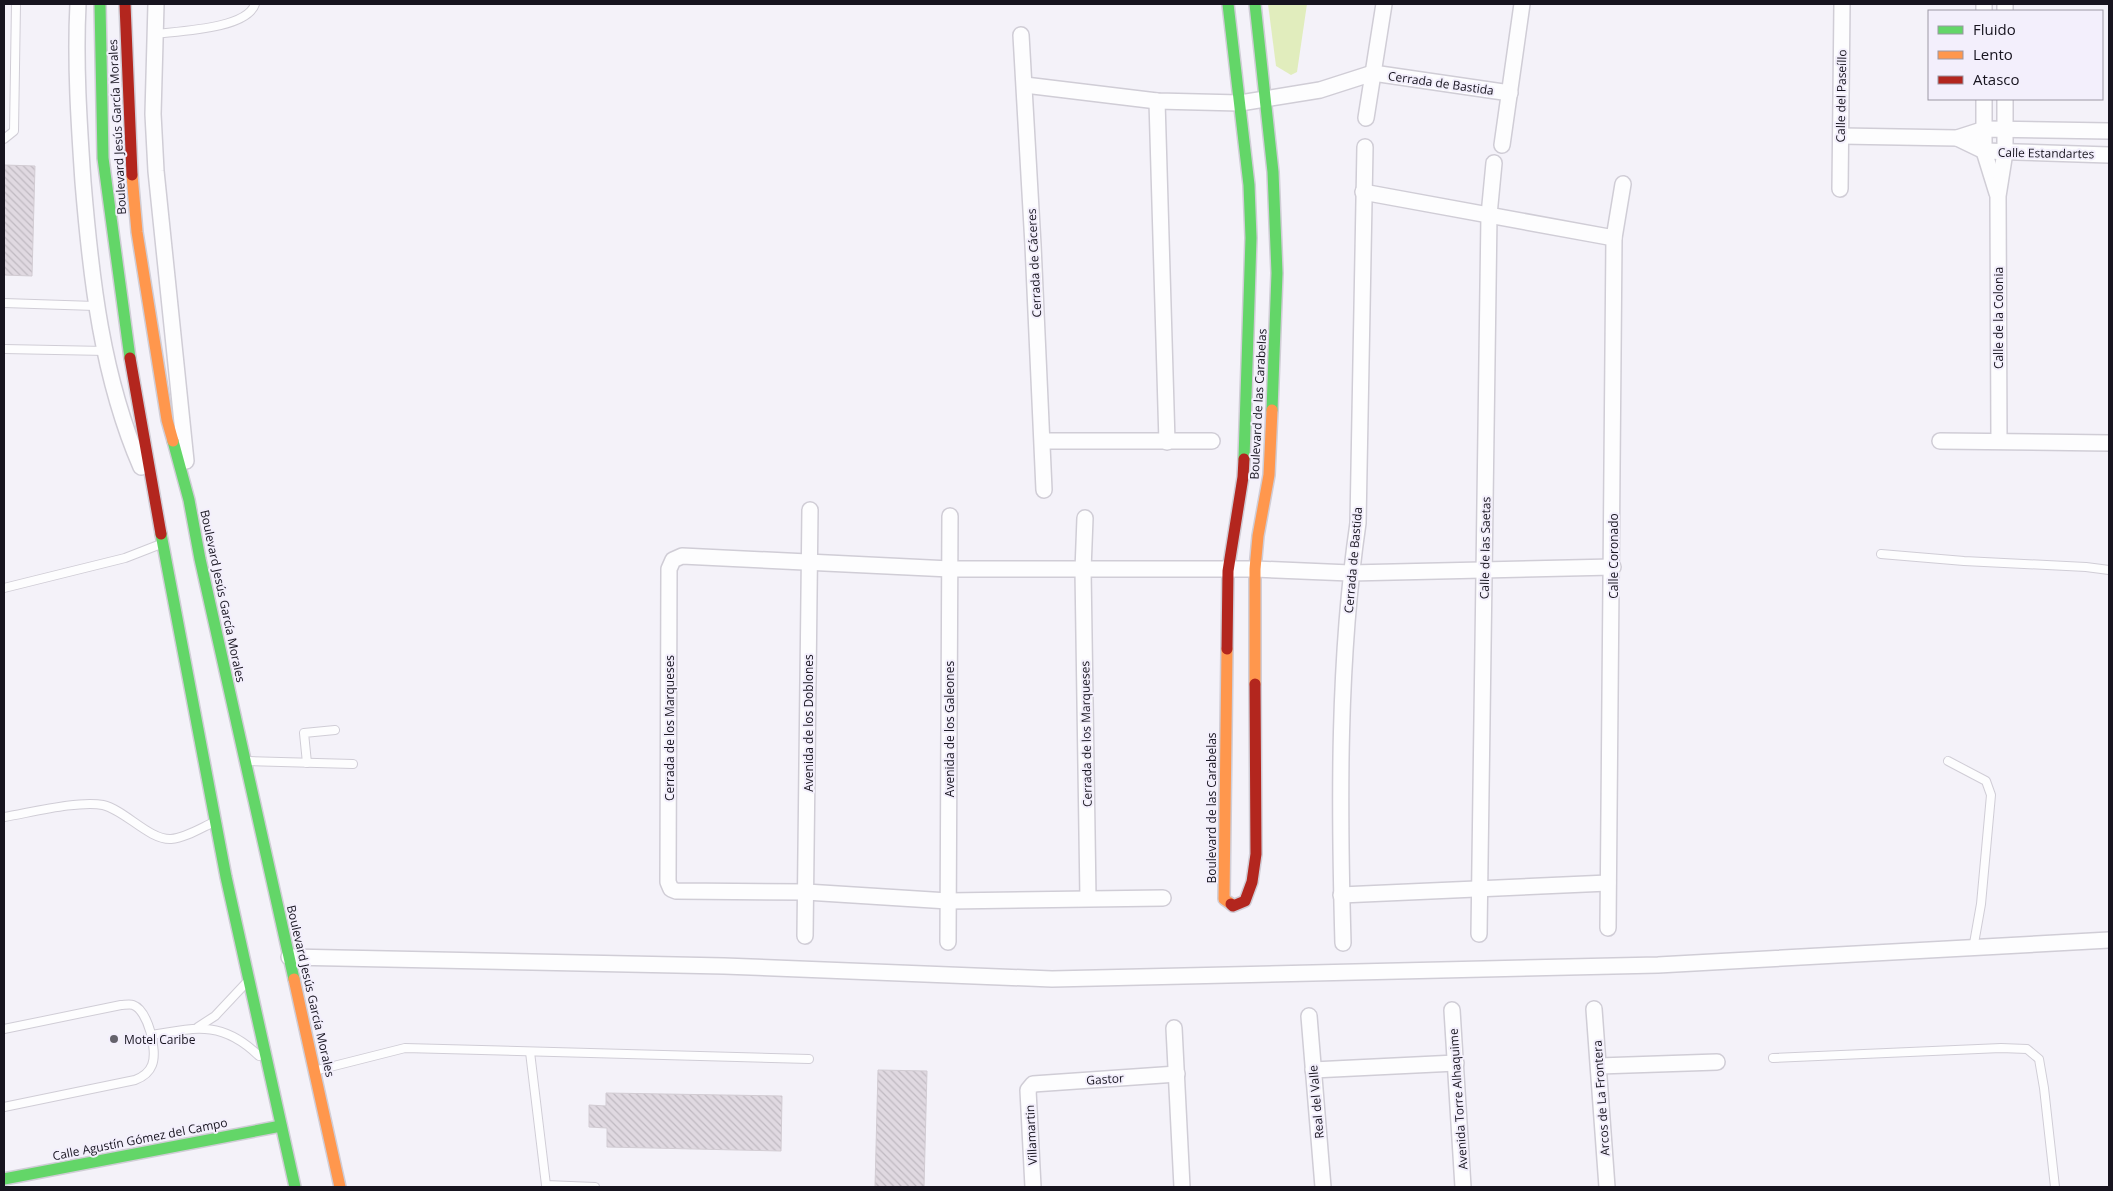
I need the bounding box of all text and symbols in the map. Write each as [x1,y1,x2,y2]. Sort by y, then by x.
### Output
legend [1928,10,2103,100]
text: Fluido [1973,19,2016,39]
street label: Boulevard Jesús García Morales [104,38,130,215]
text: Lento [1973,44,2013,64]
street label: Calle del Paseíllo [1832,49,1850,143]
street label: Cerrada de Bastida [1387,67,1495,99]
text: Atasco [1973,69,2020,89]
street label: Calle Estandartes [1998,144,2095,162]
street label: Cerrada de Cáceres [1023,208,1045,318]
street label: Calle de la Colonia [1990,267,2007,369]
street label: Boulevard de las Carabelas [1246,328,1270,480]
street label: Calle de las Saetas [1476,496,1494,599]
street label: Cerrada de Bastida [1340,506,1366,614]
street label: Boulevard Jesús García Morales [196,508,250,684]
street label: Calle Coronado [1605,513,1622,599]
street label: Avenida de los Doblones [800,654,817,792]
street label: Cerrada de los Marqueses [661,655,678,801]
street label: Avenida de los Galeones [941,661,958,797]
street label: Cerrada de los Marqueses [1076,661,1096,807]
street label: Boulevard de las Carabelas [1203,732,1220,884]
street label: Boulevard Jesús García Morales [283,903,339,1079]
street label: Avenida Torre Alhaquime [1445,1028,1471,1170]
place label: Motel Caribe [124,1031,196,1048]
marker: Motel Caribe [108,1033,120,1045]
street label: Arcos de La Frontera [1588,1040,1614,1156]
street label: Real del Valle [1304,1064,1328,1140]
street label: Gastor [1086,1069,1124,1089]
street label: Villamartin [1021,1104,1041,1166]
street label: Calle Agustín Gómez del Campo [51,1114,229,1164]

